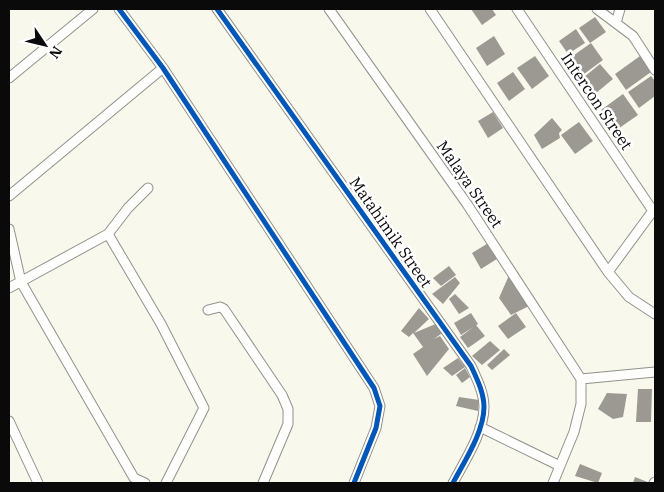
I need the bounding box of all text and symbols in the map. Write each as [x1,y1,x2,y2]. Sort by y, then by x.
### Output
north arrow [20,20,70,70]
text: N [45,43,66,62]
street label: Intercon Street [557,49,637,154]
street label: Malaya Street [433,137,508,232]
street label: Matahimik Street [345,173,437,291]

